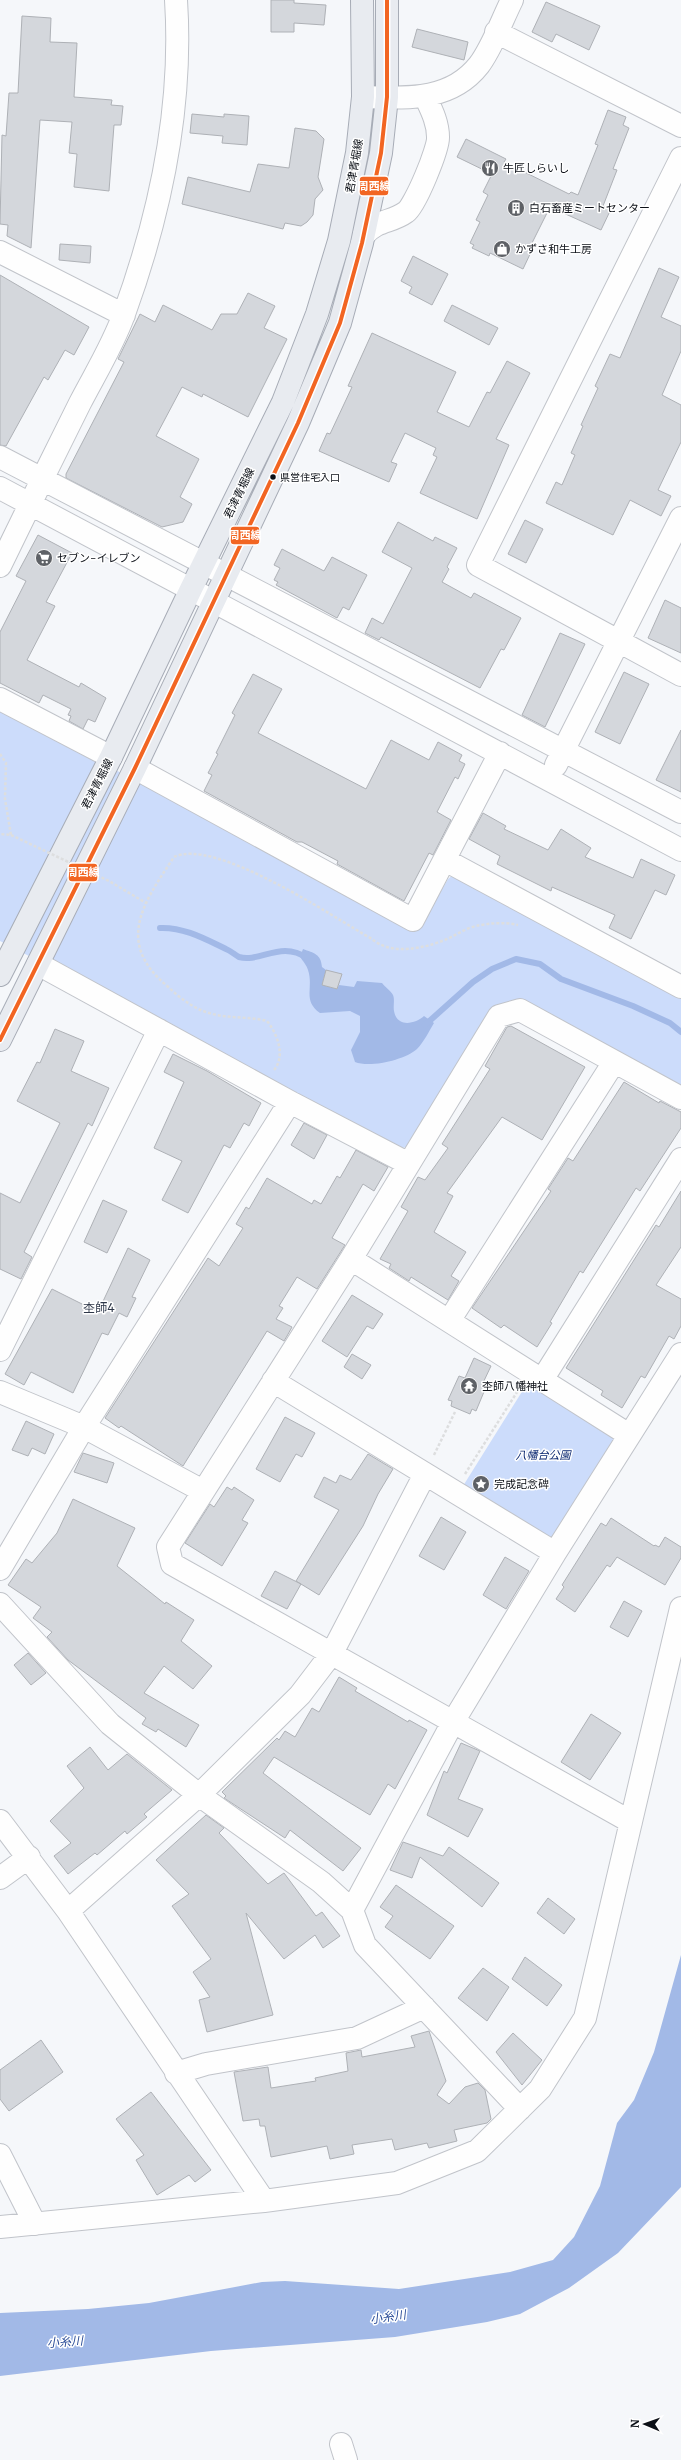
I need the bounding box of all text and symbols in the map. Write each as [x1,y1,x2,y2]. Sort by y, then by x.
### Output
street label: 君津青堀線 [342,138,366,194]
restaurant icon: 牛匠しらいし [480,158,500,178]
place label: 牛匠しらいし [503,161,569,175]
line badge: 周西線 [359,176,389,196]
text: 周西線 [358,179,391,193]
building icon: 白石畜産ミートセンター [506,198,526,218]
place label: 白石畜産ミートセンター [529,201,650,215]
shop icon: かずさ和牛工房 [492,239,512,259]
place label: かずさ和牛工房 [515,242,592,256]
street label: 君津青堀線 [221,465,257,521]
place label: 県営住宅入口 [280,471,340,484]
marker: 県営住宅入口 [268,472,278,482]
line badge: 周西線 [230,526,260,545]
text: 周西線 [229,528,262,542]
supermarket icon: セブン-イレブン [34,548,54,568]
place label: セブン-イレブン [57,551,140,565]
street label: 君津青堀線 [78,756,116,812]
line badge: 周西線 [68,863,98,882]
text: 周西線 [67,865,100,879]
district label: 杢師4 [83,1300,115,1315]
temple icon: 杢師八幡神社 [459,1376,479,1396]
place label: 杢師八幡神社 [482,1379,548,1393]
park label: 八幡台公園 [516,1448,572,1462]
place icon: 完成記念碑 [471,1474,491,1494]
place label: 完成記念碑 [494,1477,549,1491]
water label: 小糸川 [369,2306,409,2326]
water label: 小糸川 [46,2333,85,2350]
north arrow [625,2404,665,2444]
text: N [628,2419,642,2428]

